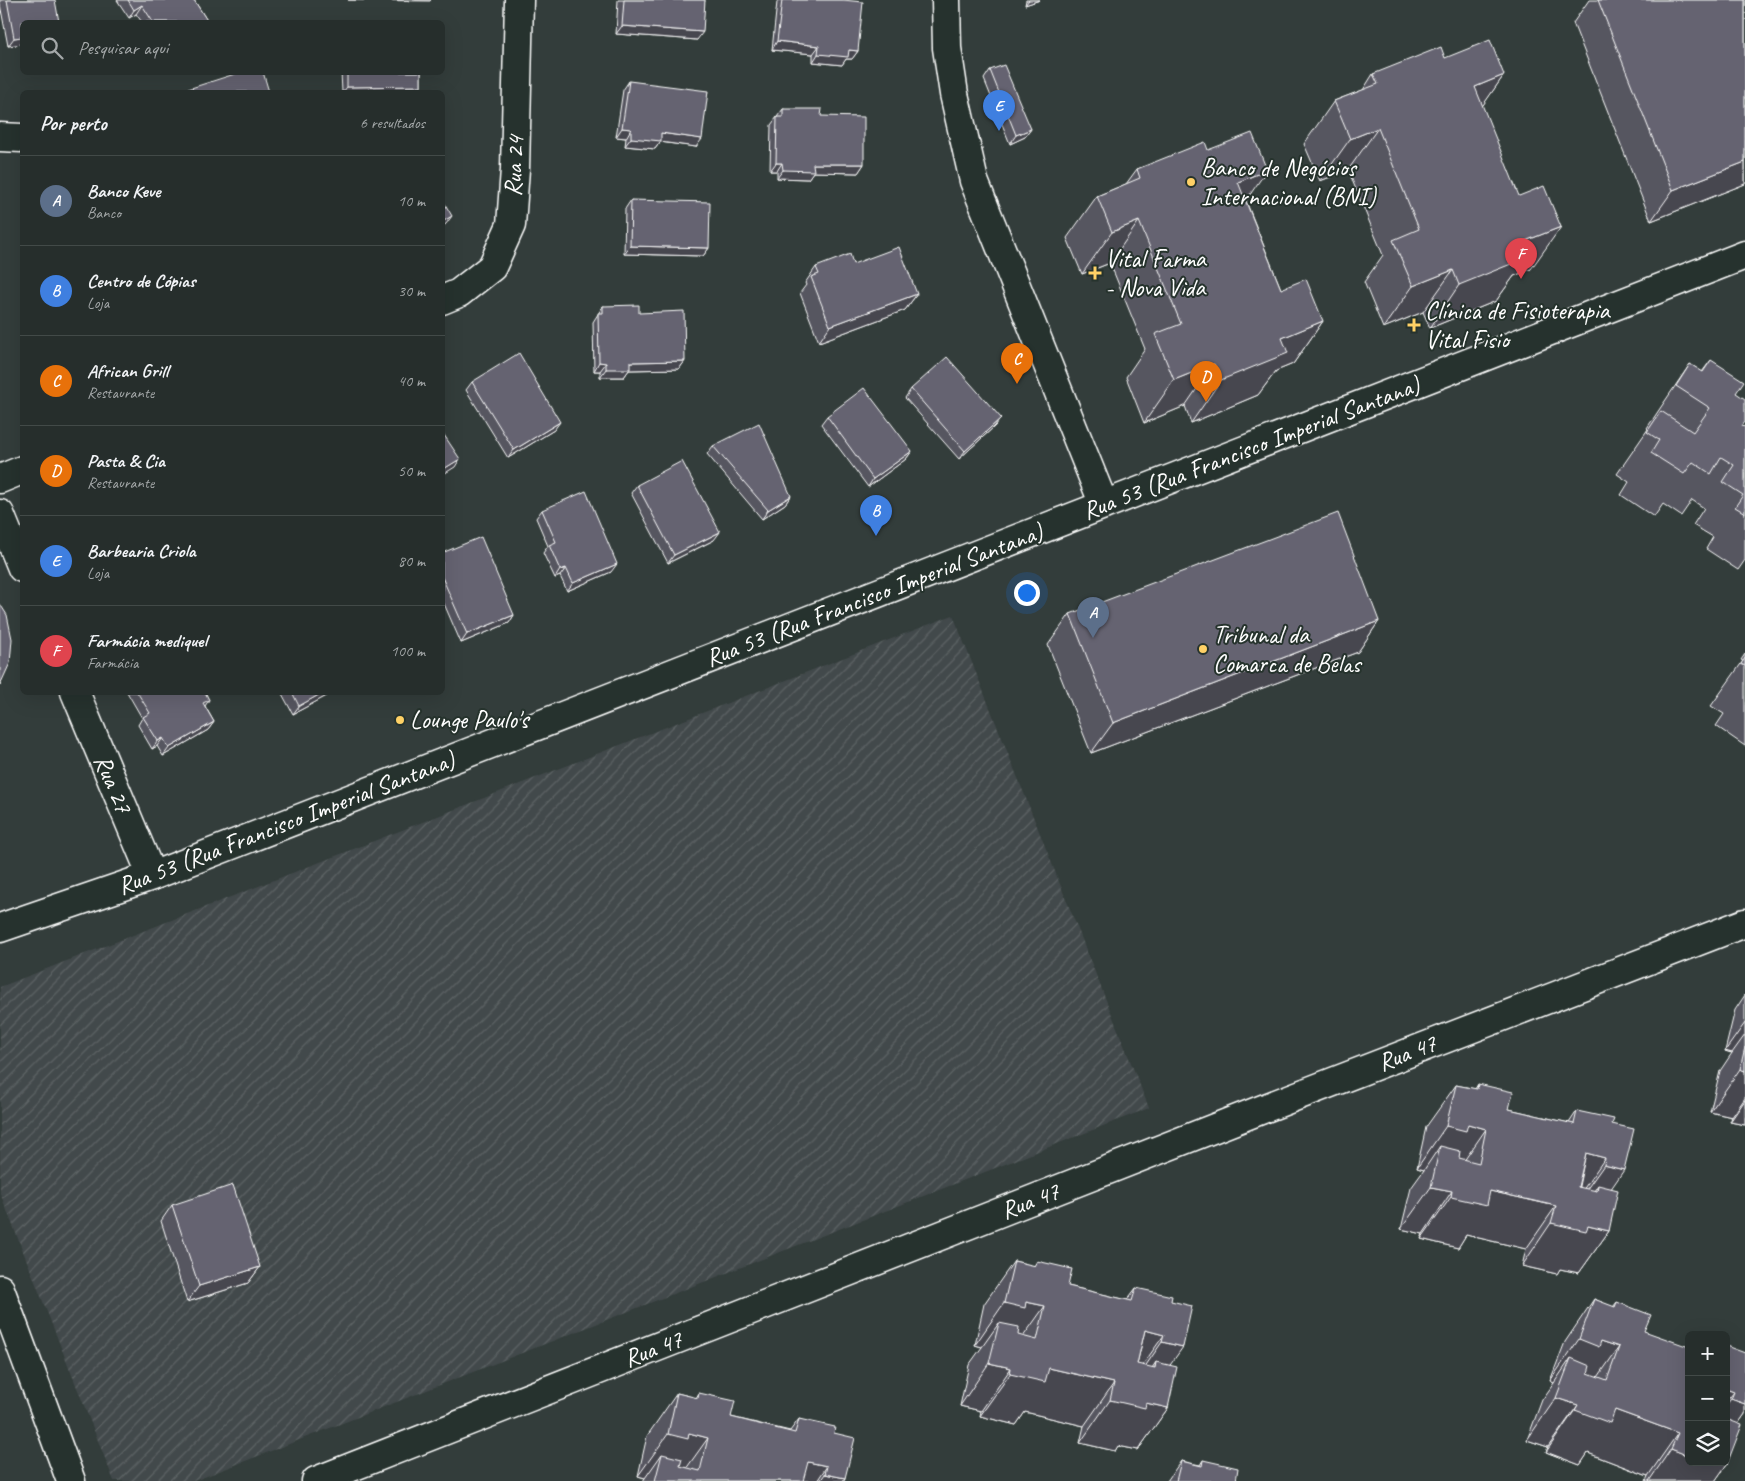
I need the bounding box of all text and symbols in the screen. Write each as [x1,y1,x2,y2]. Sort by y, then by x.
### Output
search box [20,20,445,75]
icon: search [38,34,66,62]
text: Pesquisar aqui [78,36,168,60]
pin: E [983,90,1015,131]
text: Por perto [40,110,107,136]
text: 6 resultados [360,113,425,133]
street label: Rua 24 [496,132,532,197]
place label: Banco de Negócios Internacional (BNI) [1201,152,1377,213]
marker: Banco de Negócios Internacional (BNI) [1185,176,1197,188]
text: Banco Keve [87,179,160,203]
text: A [52,191,60,211]
text: 10 m [398,191,425,211]
text: Banco [87,203,121,223]
pin: F [1505,238,1537,279]
place label: Vital Farma - Nova Vida [1105,243,1208,304]
marker: Vital Farma - Nova Vida [1089,267,1101,279]
text: Centro de Cópias [87,269,195,293]
text: B [52,281,60,301]
text: 30 m [398,281,425,301]
text: Loja [87,293,109,313]
place label: Clínica de Fisioterapia Vital Fisio [1425,295,1611,356]
marker: Clínica de Fisioterapia Vital Fisio [1407,318,1421,332]
pin: C [1001,343,1033,384]
text: African Grill [87,359,168,383]
pin: D [1190,361,1222,402]
street label: Rua 53 (Rua Francisco Imperial Santana) [1078,368,1426,527]
text: C [52,371,60,391]
text: 40 m [398,371,425,391]
text: Restaurante [87,383,154,403]
text: Pasta & Cia [87,449,165,473]
text: D [51,461,61,481]
text: 50 m [398,461,425,481]
text: Restaurante [87,473,154,493]
pin: B [860,495,892,536]
street label: Rua 53 (Rua Francisco Imperial Santana) [701,515,1049,674]
text: Barbearia Criola [87,539,196,563]
text: E [52,551,60,571]
text: 80 m [398,551,425,571]
text: Loja [87,563,109,583]
your location [1014,580,1040,606]
pin: A [1077,597,1109,638]
place label: Tribunal da Comarca de Belas [1213,619,1363,680]
text: Farmácia mediquel [87,629,207,653]
text: F [52,641,60,661]
text: 100 m [391,641,425,661]
marker: Tribunal da Comarca de Belas [1197,643,1209,655]
text: Farmácia [87,653,138,673]
place label: Lounge Paulo's [410,704,531,736]
marker: Lounge Paulo's [394,714,406,726]
street label: Rua 53 (Rua Francisco Imperial Santana) [113,743,461,902]
street label: Rua 27 [86,750,140,820]
street label: Rua 47 [1373,1027,1443,1079]
street label: Rua 47 [996,1175,1066,1227]
street label: Rua 47 [619,1323,689,1375]
map controls [1685,1331,1730,1466]
button: + [1685,1331,1730,1376]
button: − [1685,1376,1730,1421]
button: layers [1685,1421,1730,1466]

